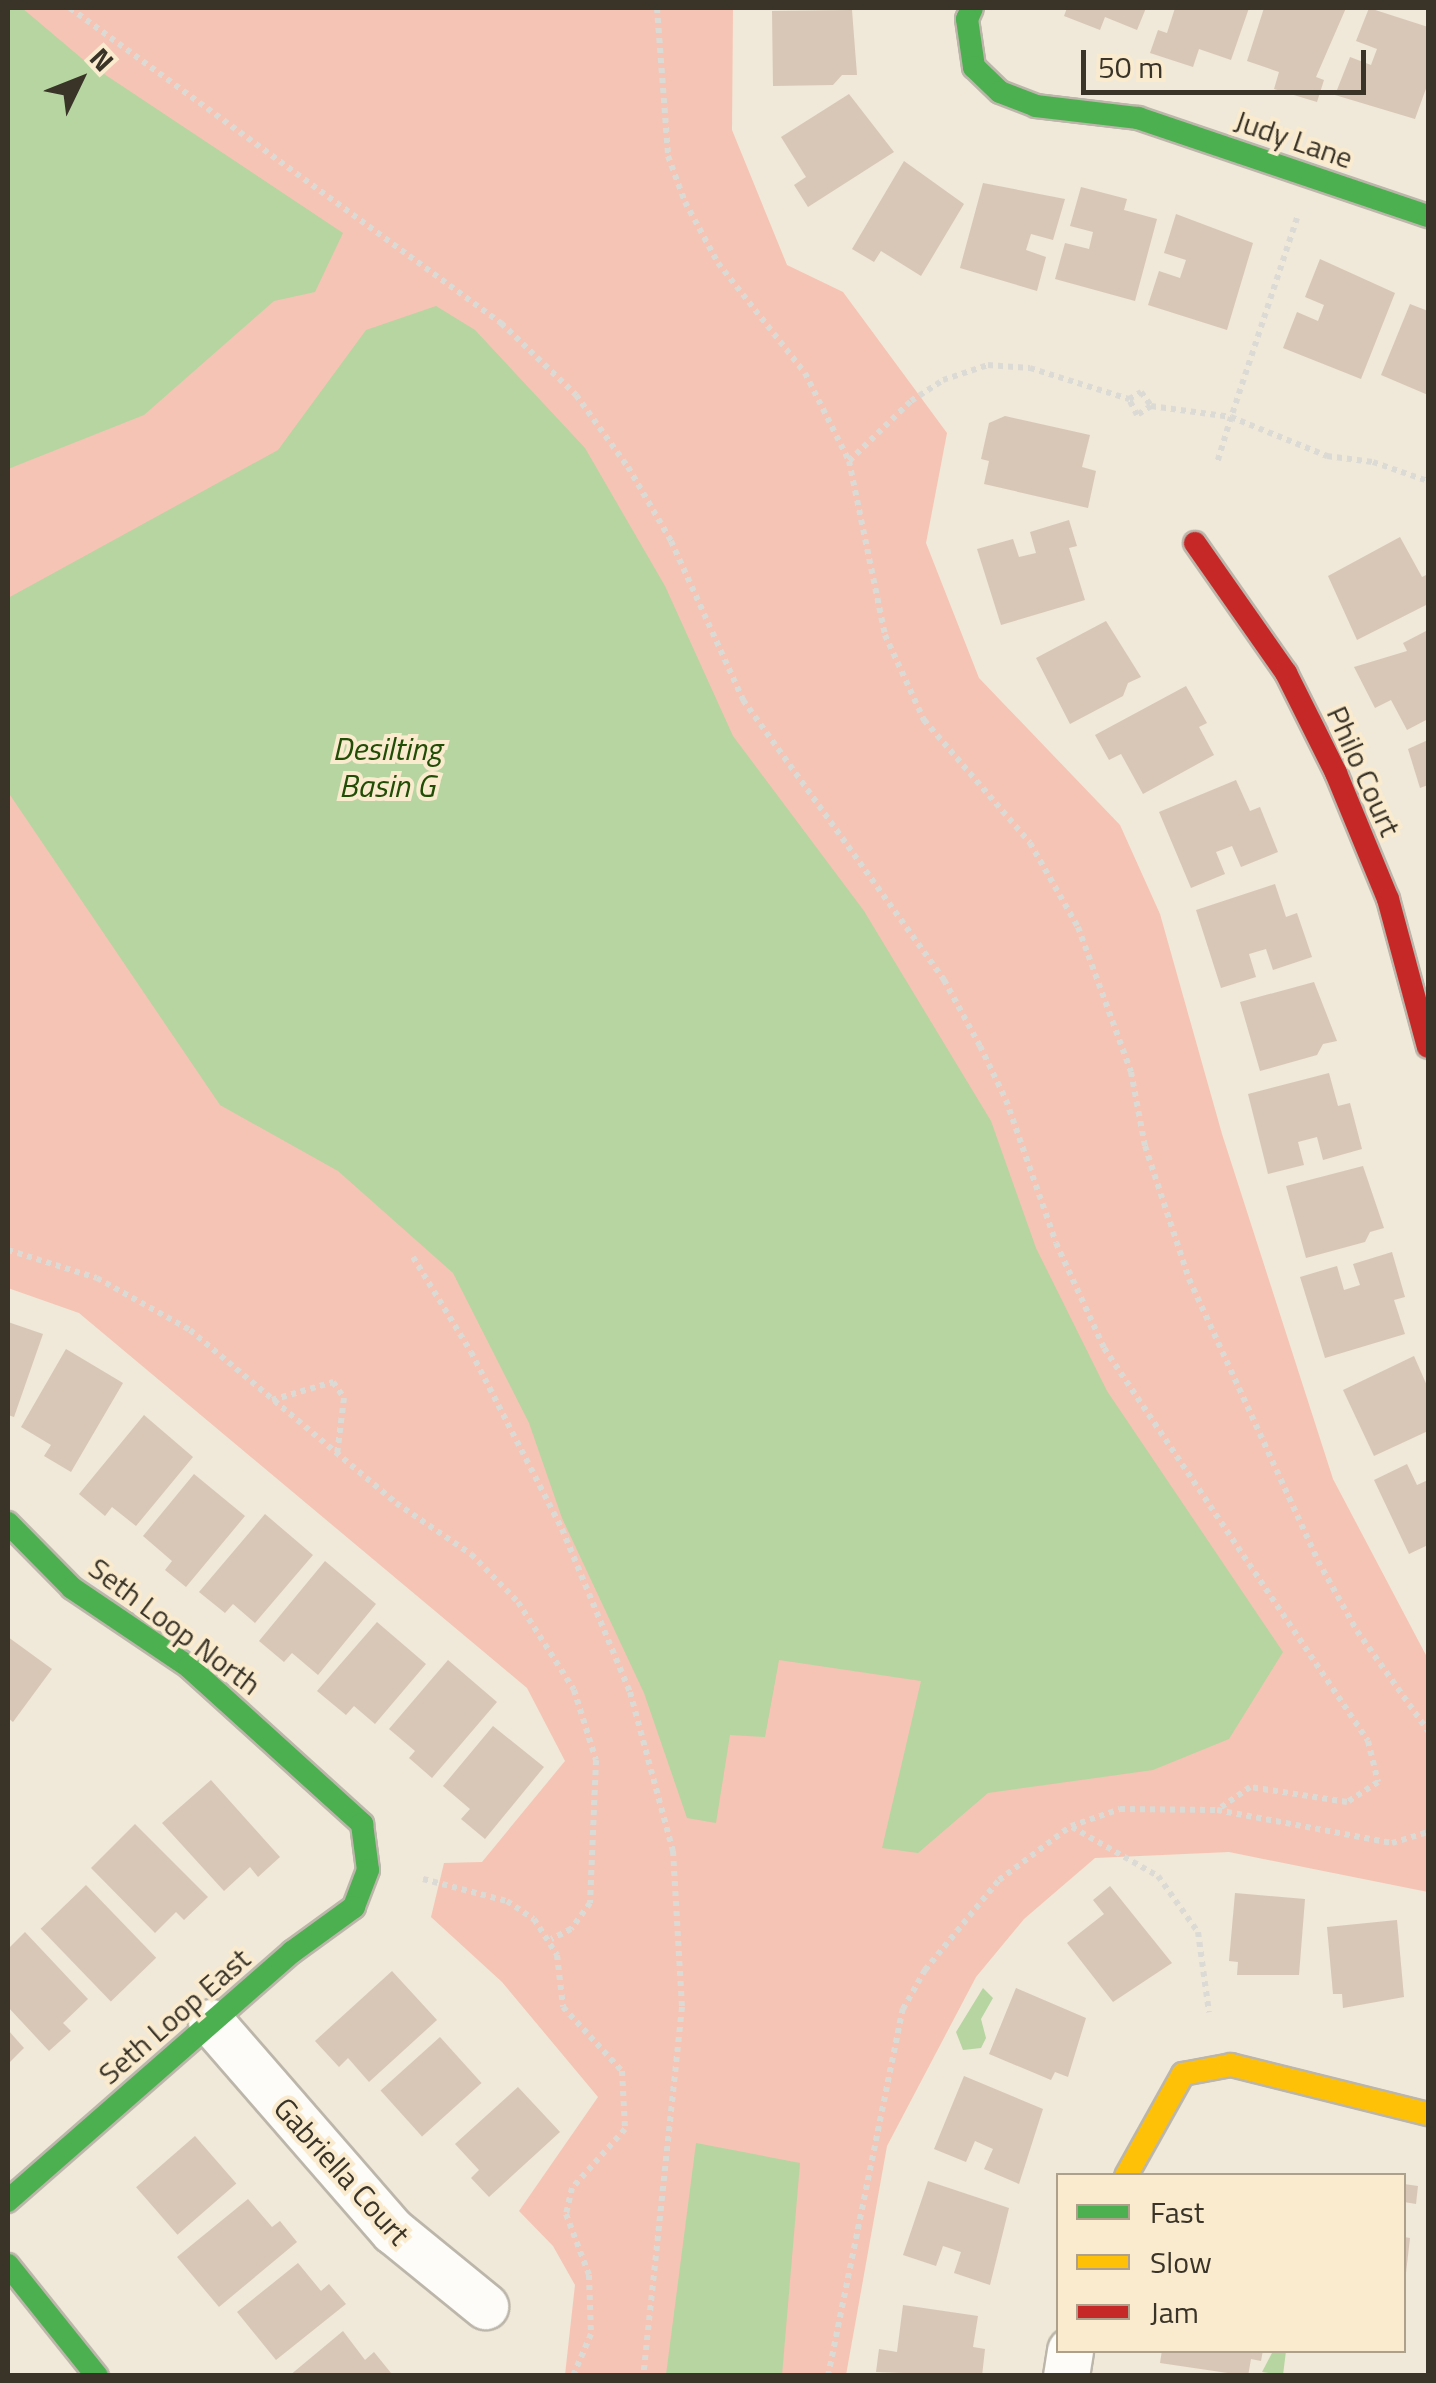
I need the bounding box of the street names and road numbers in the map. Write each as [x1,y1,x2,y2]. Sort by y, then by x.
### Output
street label: Judy Lane [1230,102,1358,176]
street label: Philo Court [1319,700,1409,842]
street label: Seth Loop North [82,1550,268,1702]
street label: Seth Loop East [91,1940,257,2092]
street label: Gabriella Court [267,2090,417,2252]

